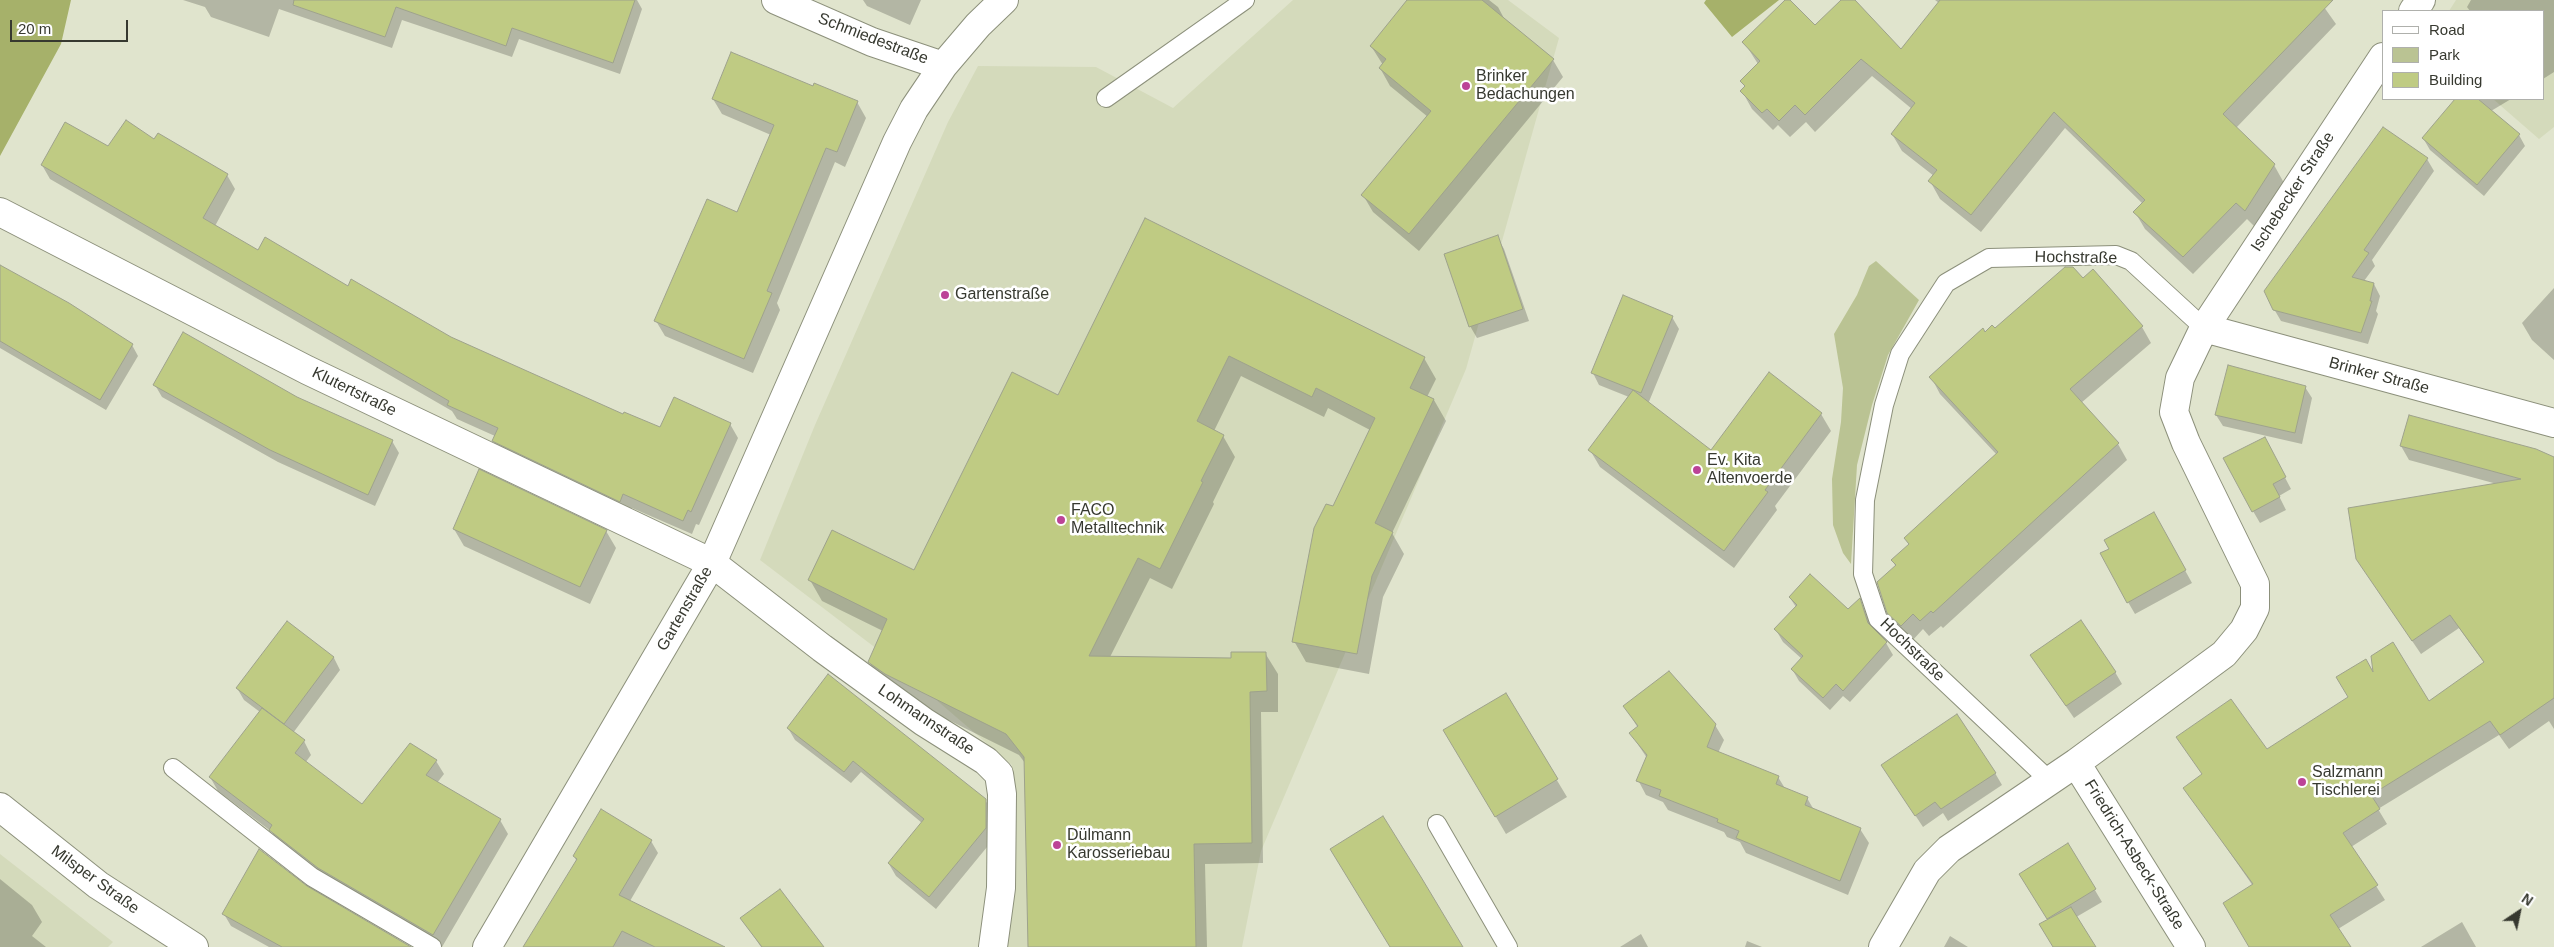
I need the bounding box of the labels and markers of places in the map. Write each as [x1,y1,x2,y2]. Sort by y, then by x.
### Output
place label: Brinker Bedachungen [1476,67,1575,105]
marker: Brinker Bedachungen [1460,80,1472,92]
place label: Gartenstraße [955,285,1049,305]
marker: Gartenstraße [939,289,951,301]
place label: Ev. Kita Altenvoerde [1707,451,1792,489]
marker: Ev. Kita Altenvoerde [1691,464,1703,476]
place label: FACO Metalltechnik [1071,501,1164,539]
marker: FACO Metalltechnik [1055,514,1067,526]
place label: Salzmann Tischlerei [2312,763,2383,801]
marker: Salzmann Tischlerei [2296,776,2308,788]
place label: Dülmann Karosseriebau [1067,826,1170,864]
marker: Dülmann Karosseriebau [1051,839,1063,851]

